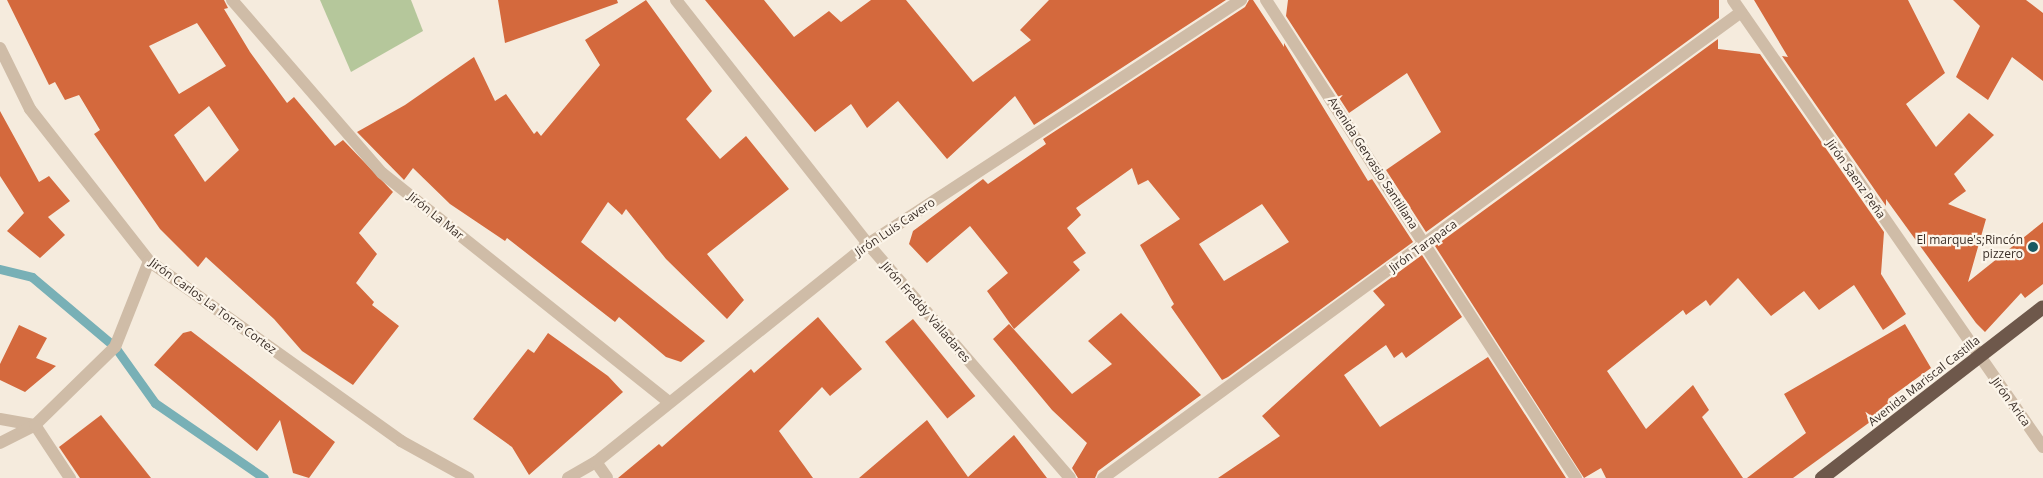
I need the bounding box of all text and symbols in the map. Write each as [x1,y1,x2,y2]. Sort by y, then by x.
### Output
street label: Avenida Gervasio Santillana [1325,94,1421,232]
street label: Jirón Saenz Peña [1823,137,1889,221]
street label: Jirón La Mar [405,189,467,243]
street label: Jirón Luis Cavero [852,195,938,259]
street label: Jirón Tarapaca [1386,217,1460,275]
place label: El marque's;Rincón pizzero [1916,233,2023,261]
marker: El marque's;Rincón pizzero [2027,241,2039,253]
street label: Jirón Carlos La Torre Cortez [147,255,279,357]
street label: Jirón Freddy Valladares [878,259,974,365]
street label: Avenida Mariscal Castilla [1865,333,1983,429]
street label: Jirón Arica [1988,375,2034,429]

